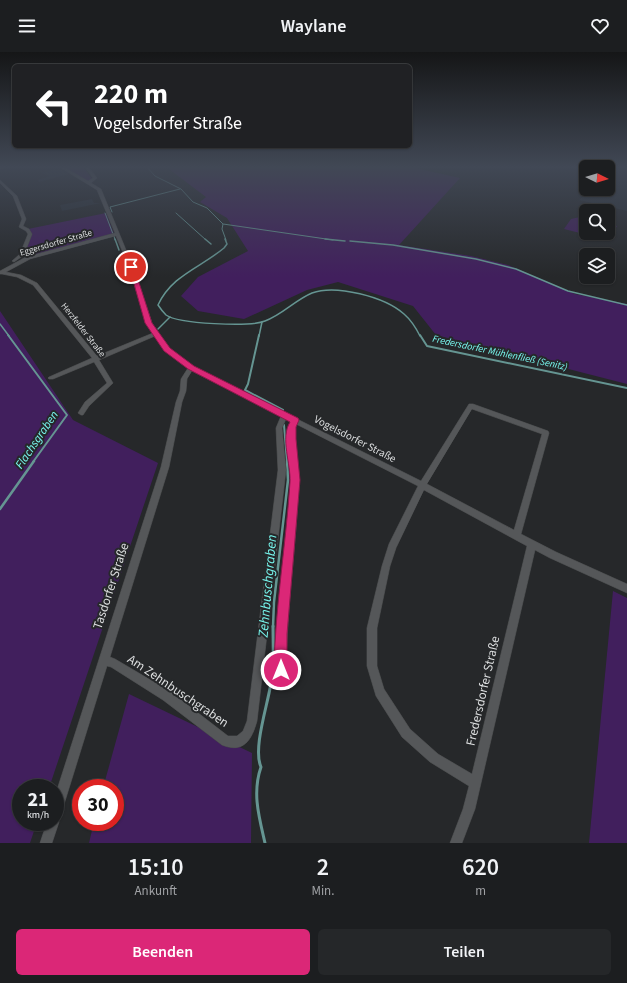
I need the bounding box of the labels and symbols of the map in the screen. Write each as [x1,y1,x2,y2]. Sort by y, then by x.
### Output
north arrow [579,160,615,196]
street label: Eggersdorfer Straße [18,226,94,260]
pin [114,250,148,284]
street label: Herzfelder Straße [58,300,109,360]
water label: Fredersdorfer Mühlenfließ (Senitz) [431,332,569,374]
water label: Flachsgraben [11,408,63,472]
street label: Vogelsdorfer Straße [311,412,399,466]
water label: Zehnbuschgraben [253,534,282,639]
street label: Tasdorfer Straße [89,541,133,631]
street label: Fredersdorfer Straße [462,634,504,748]
position arrow [260,649,302,691]
street label: Am Zehnbuschgraben [124,650,232,732]
speed limit sign: 30 [72,779,124,831]

